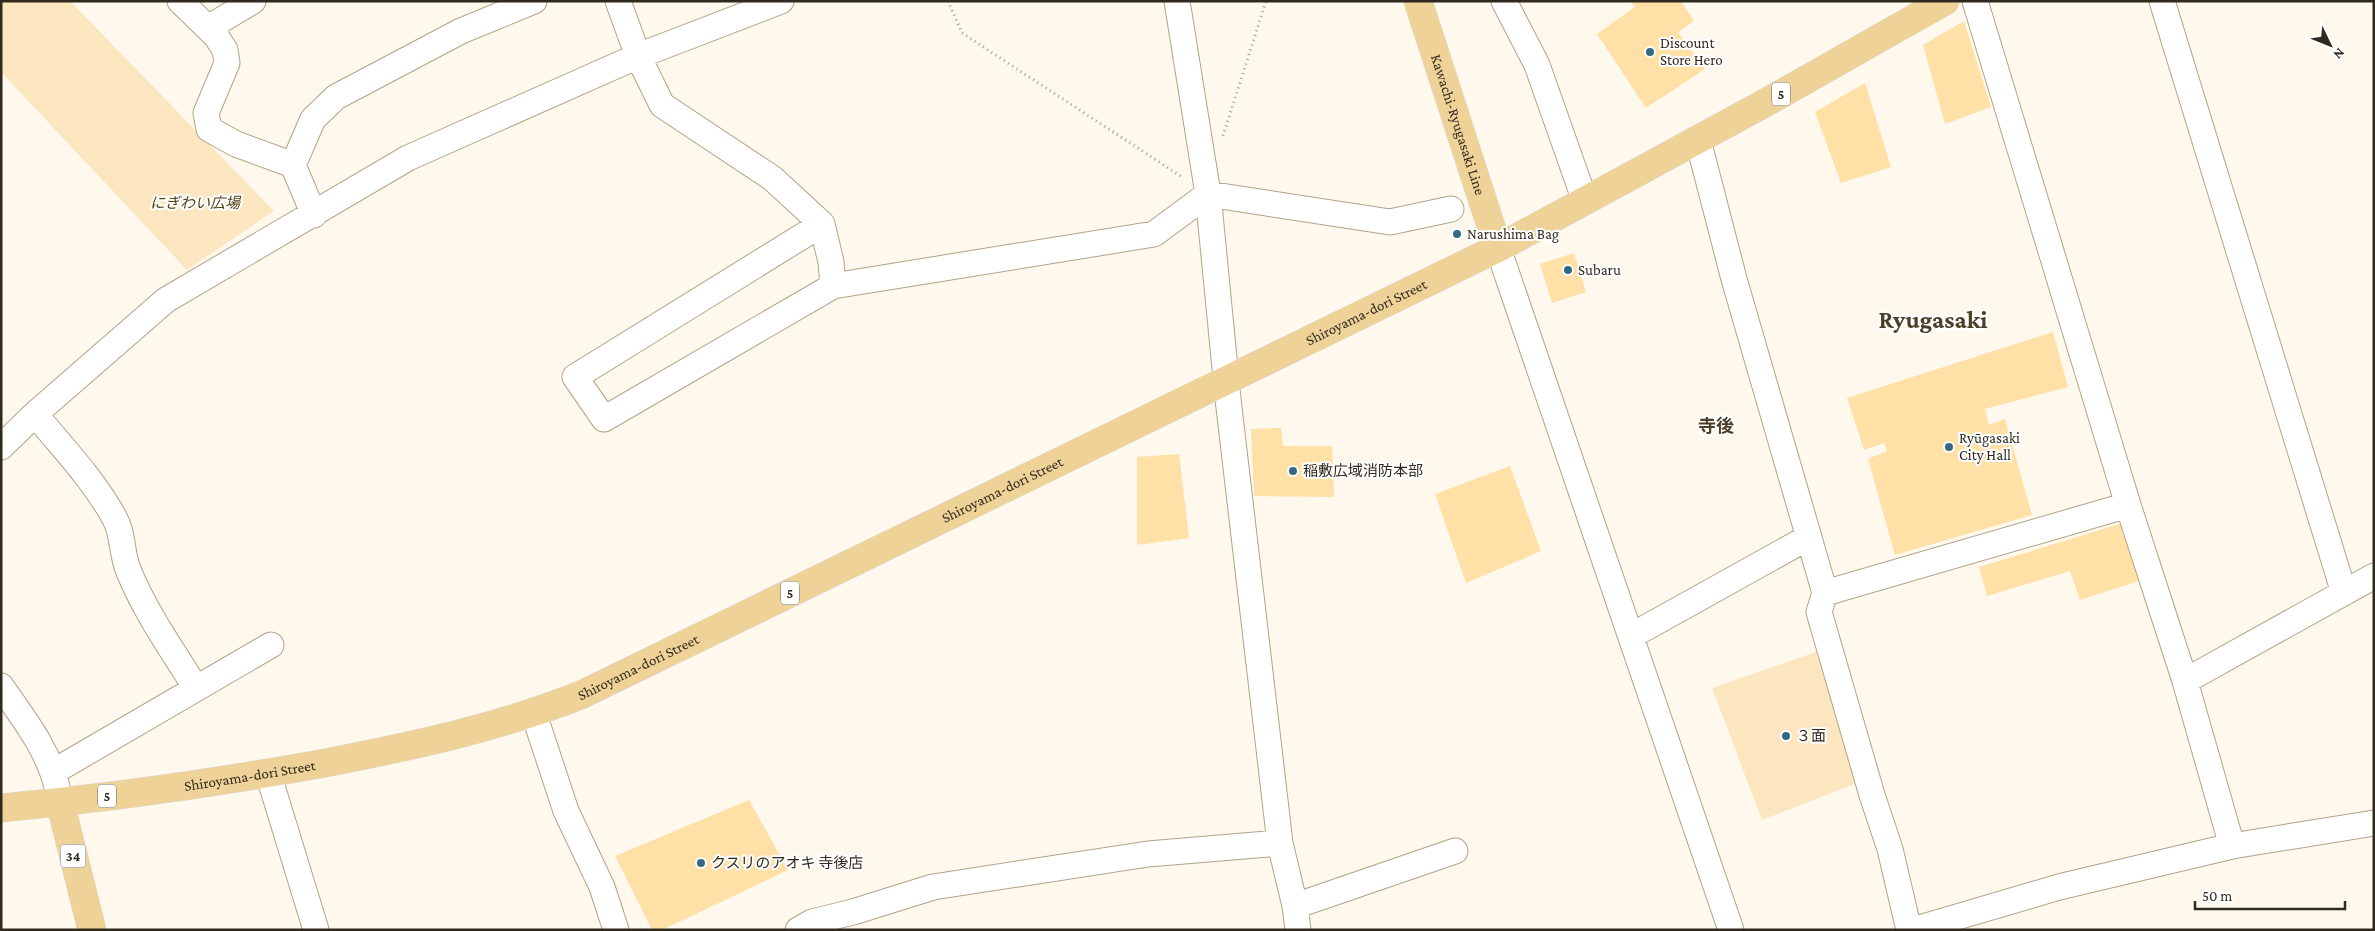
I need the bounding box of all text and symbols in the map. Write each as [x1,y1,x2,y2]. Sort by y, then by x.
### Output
north arrow [2305,20,2355,70]
place label: Discount Store Hero [1660,35,1723,68]
text: N [2330,45,2349,63]
marker: Discount Store Hero [1644,46,1656,58]
street label: Kawachi-Ryugasaki Line [1428,52,1488,197]
road number: 5 [1772,82,1790,106]
park label: にぎわい広場 [150,195,242,211]
place label: Narushima Bag [1467,226,1559,243]
marker: Narushima Bag [1451,228,1463,240]
place label: Subaru [1578,262,1621,278]
marker: Subaru [1562,264,1574,276]
street label: Shiroyama-dori Street [1303,276,1430,348]
district label: Ryugasaki [1879,306,1987,333]
district label: 寺後 [1698,416,1734,436]
place label: Ryūgasaki City Hall [1959,430,2020,464]
marker: Ryūgasaki City Hall [1943,441,1955,453]
street label: Shiroyama-dori Street [939,453,1066,526]
place label: 稲敷広域消防本部 [1303,462,1423,479]
marker: 稲敷広域消防本部 [1287,465,1299,477]
road number: 5 [781,582,799,604]
street label: Shiroyama-dori Street [575,630,702,703]
place label: ３面 [1796,728,1826,744]
marker: ３面 [1780,730,1792,742]
street label: Shiroyama-dori Street [183,757,318,794]
road number: 5 [98,784,116,808]
road number: 34 [60,844,86,868]
place label: クスリのアオキ 寺後店 [711,855,863,871]
marker: クスリのアオキ 寺後店 [695,857,707,869]
scale bar [2195,878,2345,910]
text: 50 m [2202,888,2232,904]

